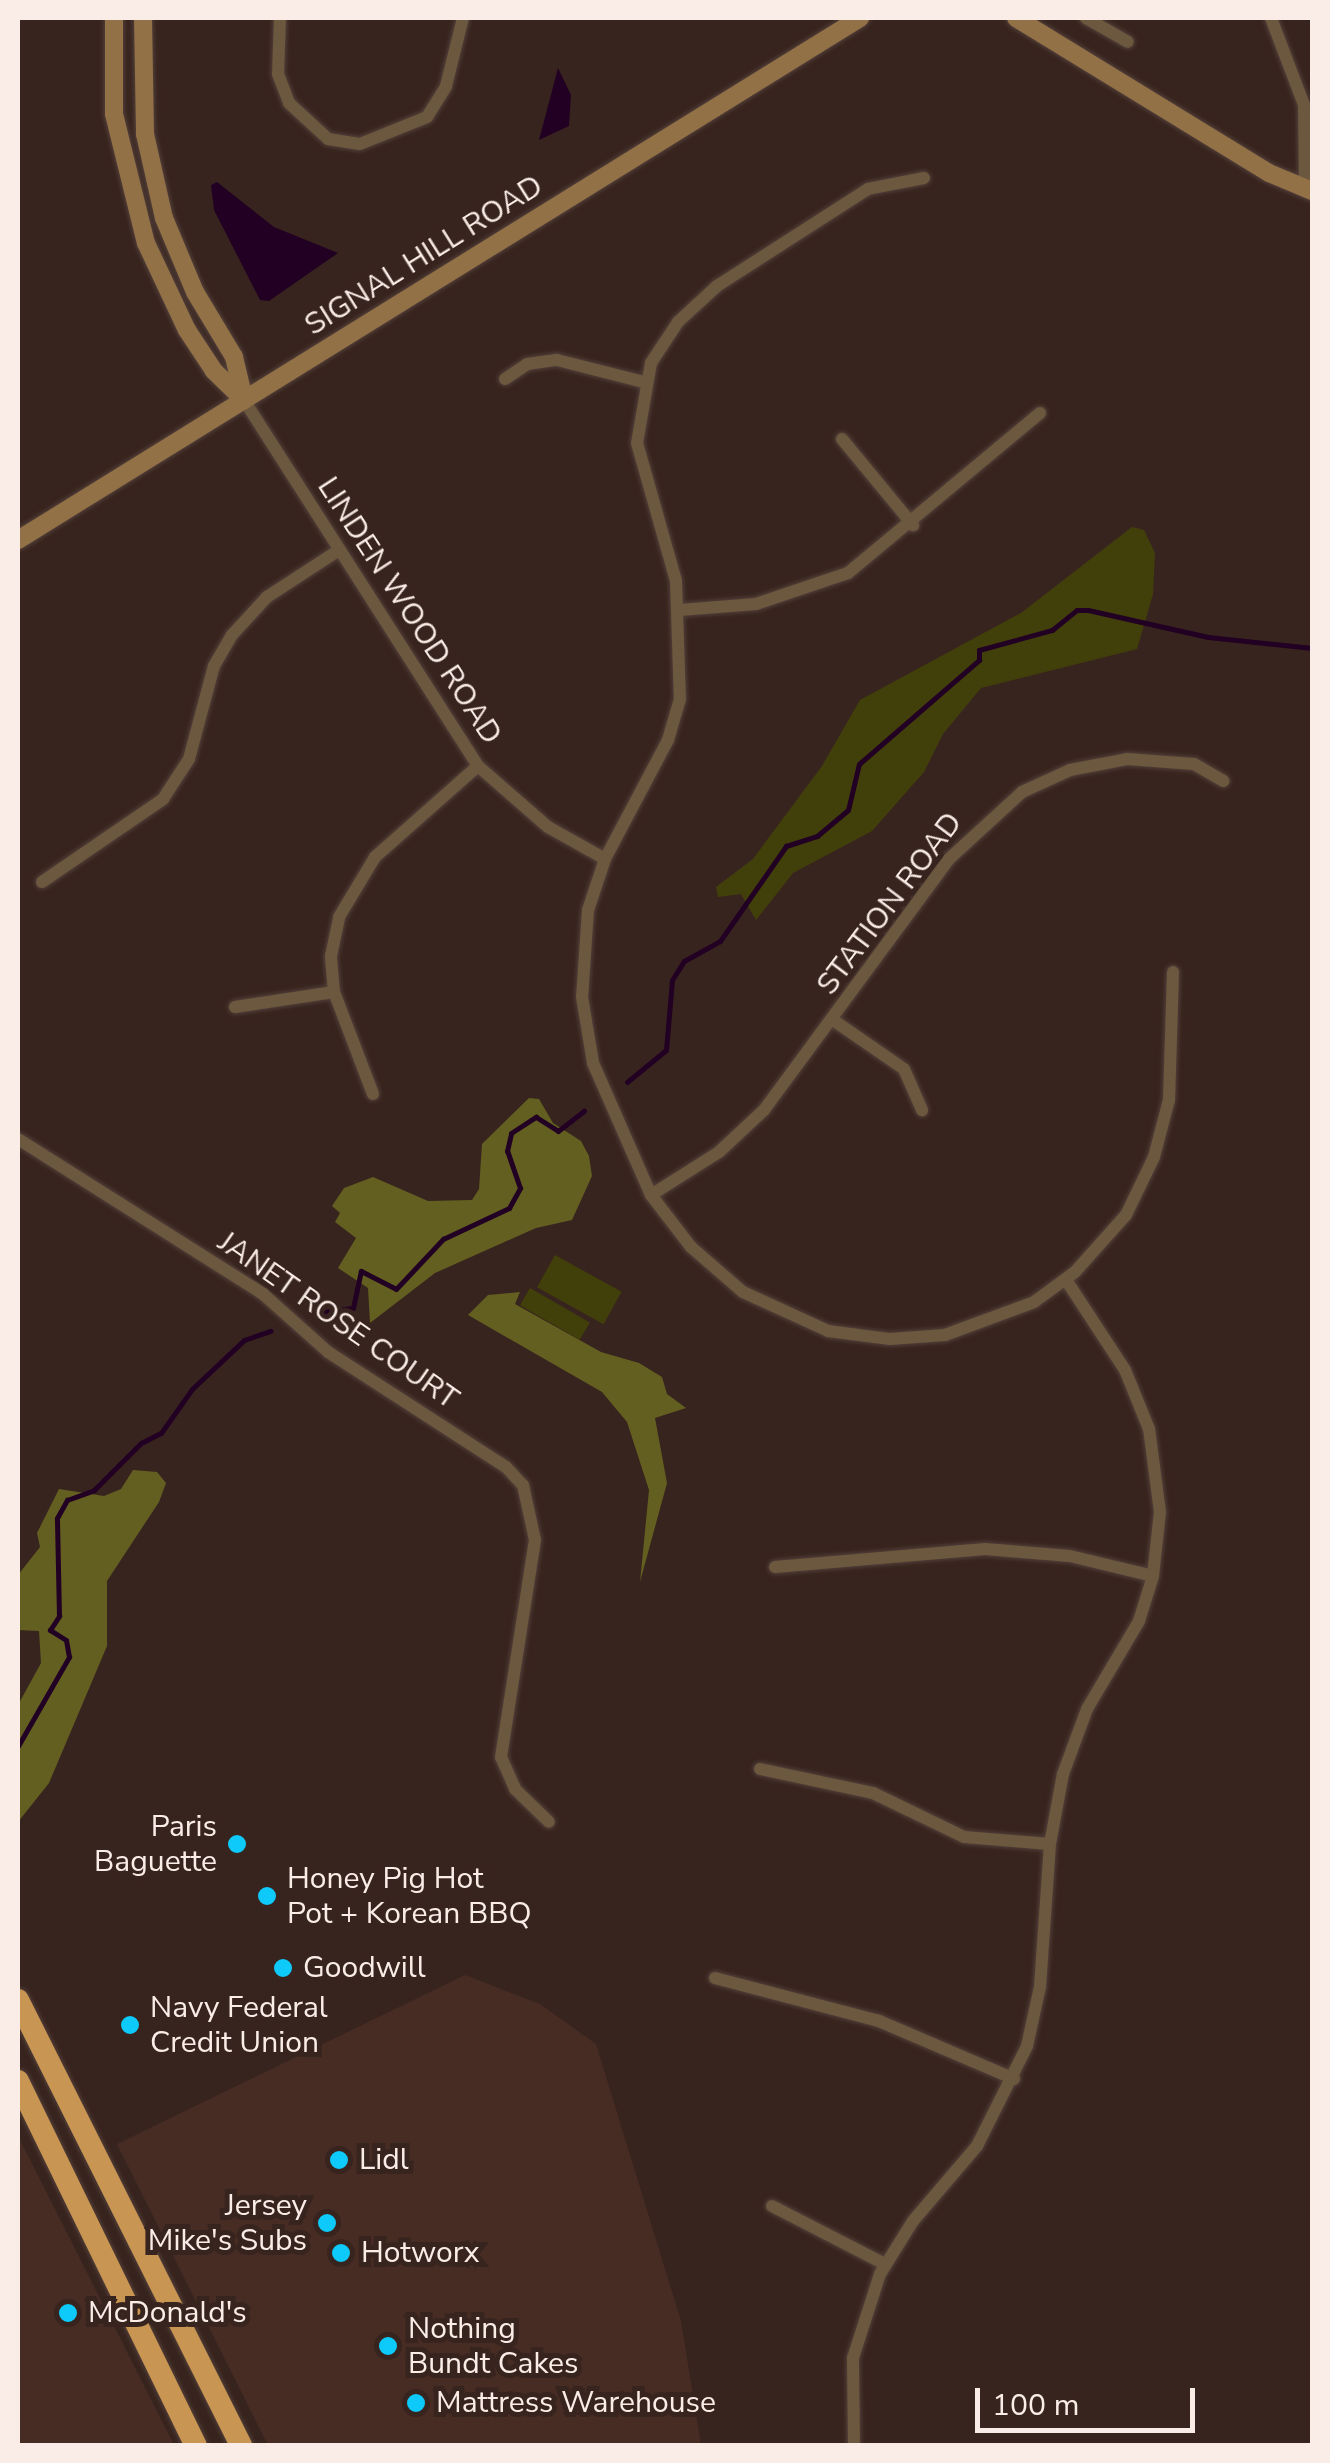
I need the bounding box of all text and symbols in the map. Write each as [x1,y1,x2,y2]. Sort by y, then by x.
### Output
street label: SIGNAL HILL ROAD [299,168,549,344]
street label: LINDEN WOOD ROAD [309,471,509,751]
street label: STATION ROAD [810,806,970,1002]
street label: JANET ROSE COURT [211,1224,465,1418]
place label: Paris Baguette [94,1809,217,1880]
marker: Paris Baguette [226,1833,248,1855]
place label: Honey Pig Hot Pot + Korean BBQ [287,1861,532,1932]
marker: Honey Pig Hot Pot + Korean BBQ [256,1885,278,1907]
place label: Goodwill [303,1950,426,1986]
marker: Goodwill [272,1957,294,1979]
place label: Navy Federal Credit Union [150,1990,328,2060]
marker: Navy Federal Credit Union [119,2014,141,2036]
place label: Lidl [359,2142,409,2178]
marker: Lidl [328,2149,350,2171]
place label: Jersey Mike's Subs [148,2188,307,2258]
marker: Jersey Mike's Subs [316,2212,338,2234]
place label: Hotworx [361,2235,479,2271]
marker: Hotworx [330,2242,352,2264]
place label: McDonald's [88,2295,247,2331]
marker: McDonald's [57,2302,79,2324]
place label: Nothing Bundt Cakes [408,2311,578,2382]
marker: Nothing Bundt Cakes [377,2335,399,2357]
scale bar [980,2368,1200,2430]
place label: Mattress Warehouse [436,2385,716,2421]
text: 100 m [992,2385,1079,2426]
marker: Mattress Warehouse [405,2392,427,2414]

